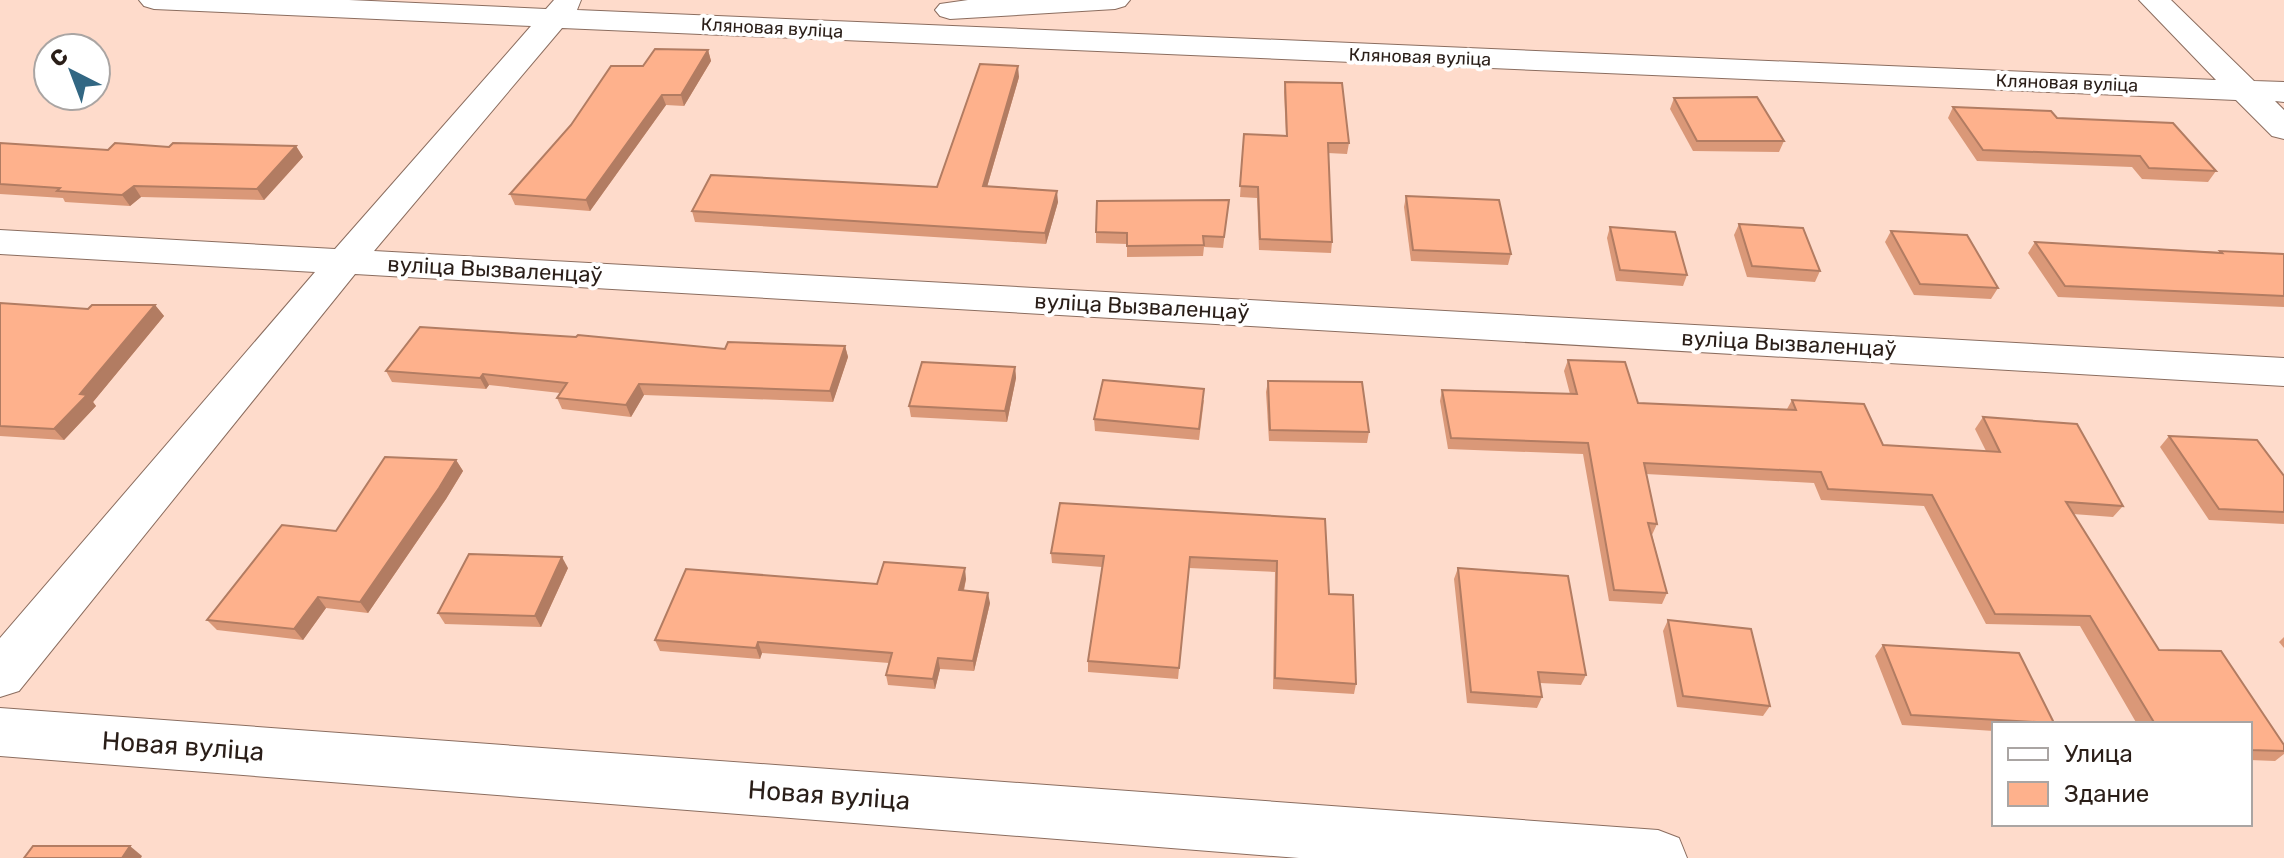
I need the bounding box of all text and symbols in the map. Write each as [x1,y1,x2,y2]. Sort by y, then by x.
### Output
street label: Кляновая вуліца [700,13,844,43]
north arrow [32,32,112,112]
text: С [44,42,74,73]
street label: Кляновая вуліца [1348,44,1492,70]
street label: Кляновая вуліца [1995,70,2139,96]
street label: вуліца Вызваленцаў [387,250,603,289]
street label: вуліца Вызваленцаў [1034,287,1250,326]
street label: вуліца Вызваленцаў [1681,324,1897,363]
legend [1992,722,2252,826]
street label: Новая вуліца [101,725,265,768]
text: Улица [2064,740,2133,768]
street label: Новая вуліца [747,774,911,817]
text: Здание [2064,780,2149,808]

